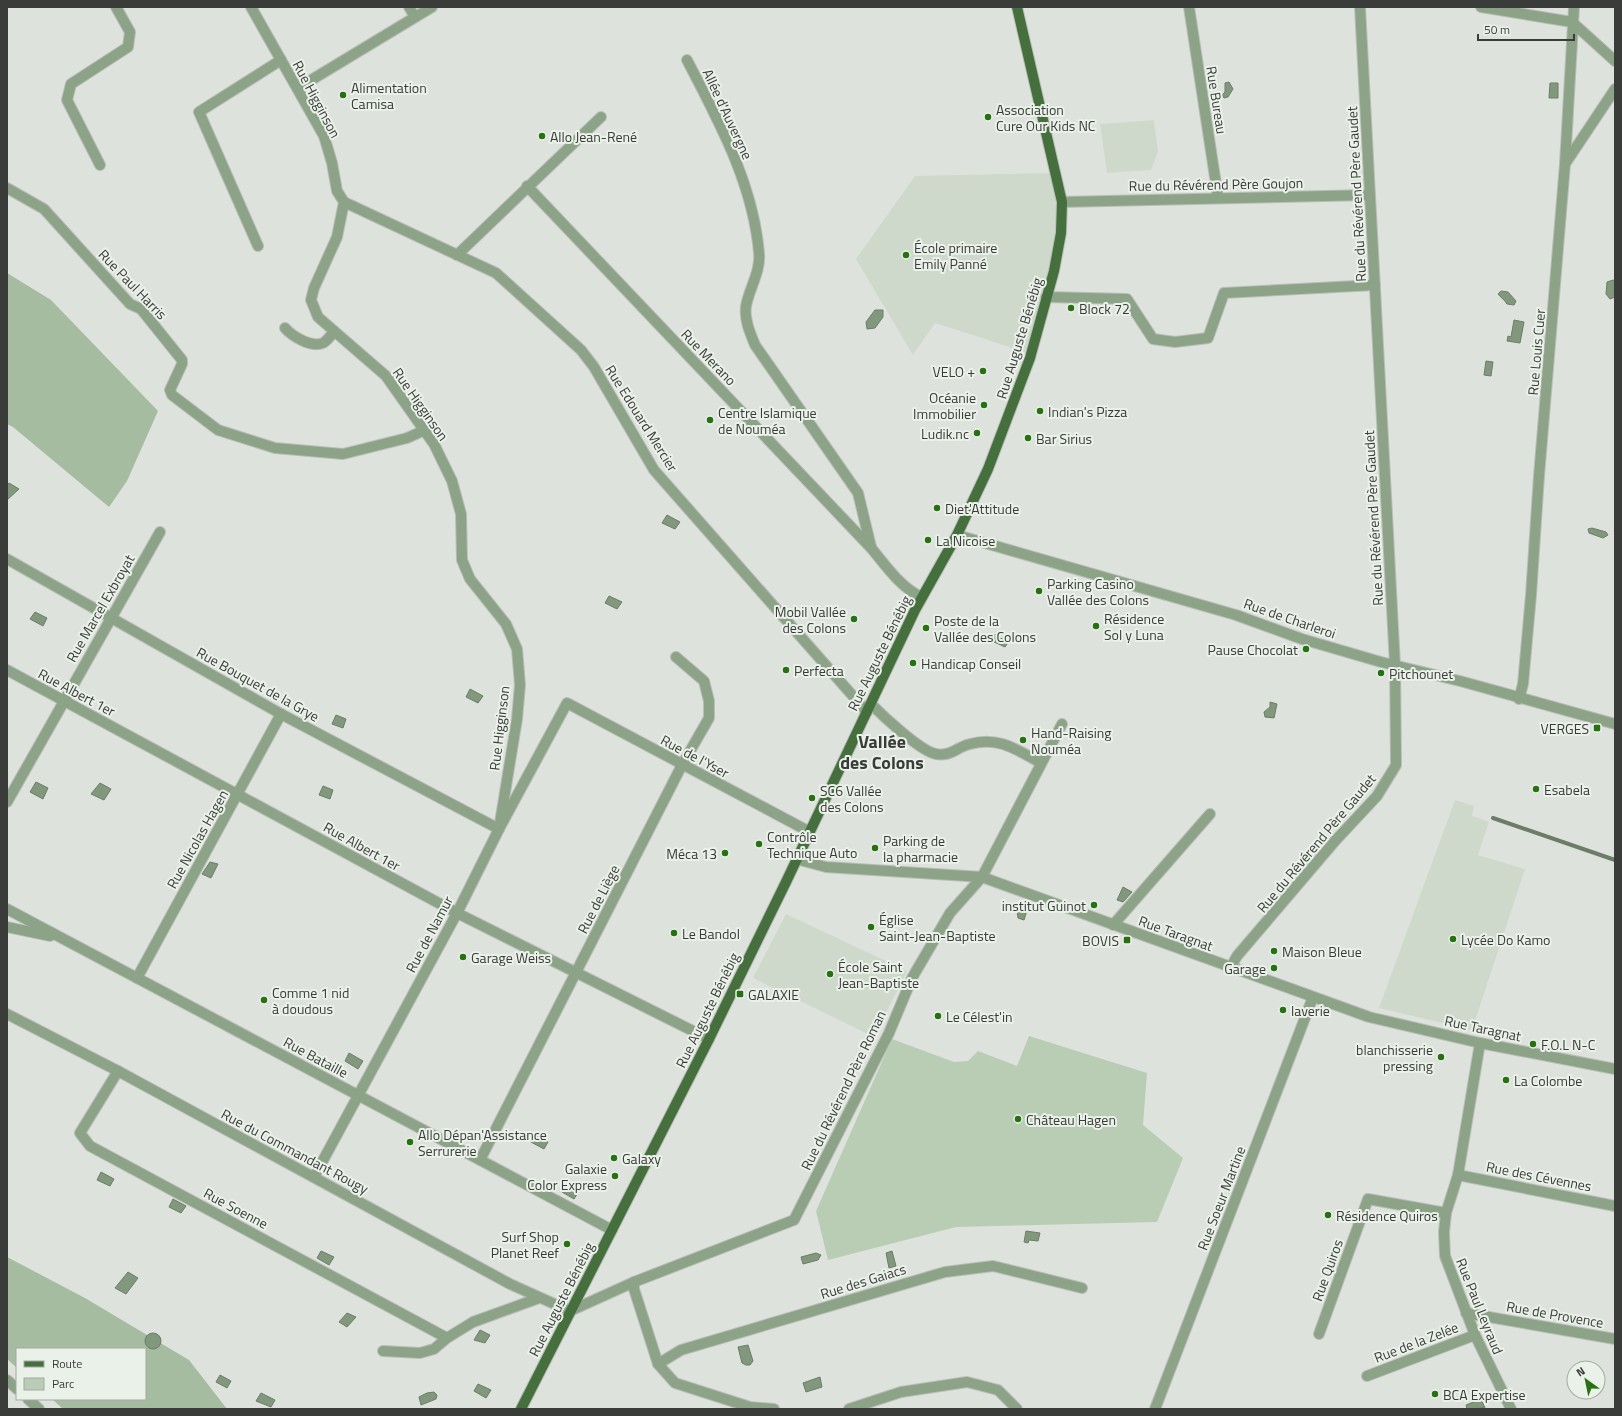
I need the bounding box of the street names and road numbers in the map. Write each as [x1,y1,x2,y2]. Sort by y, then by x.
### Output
street label: Rue Higginson [288,57,346,141]
street label: Allée d'Auvergne [698,65,758,163]
street label: Rue Bureau [1201,65,1233,135]
street label: Rue du Révérend Père Gaudet [1341,106,1371,282]
street label: Rue du Révérend Père Goujon [1129,172,1303,196]
street label: Rue Paul Harris [94,244,172,324]
street label: Rue Auguste Bénébig [991,275,1047,401]
street label: Rue Louis Cuer [1522,308,1550,396]
street label: Rue Merano [677,324,741,390]
street label: Rue Edouard Mercier [601,360,684,476]
street label: Rue Higginson [388,363,454,445]
street label: Rue du Révérend Père Gaudet [1358,430,1388,606]
street label: Rue Marcel Exbroyat [61,550,139,666]
street label: Rue Auguste Bénébig [842,592,916,714]
street label: Rue de Charleroi [1241,592,1339,644]
street label: Rue Bouquet de la Grye [193,641,323,727]
street label: Rue Albert 1er [35,663,119,721]
street label: Rue Higginson [483,684,515,772]
street label: Rue de l'Yser [657,729,733,783]
street label: Rue du Révérend Père Gaudet [1252,769,1381,917]
street label: Rue Nicolas Hagen [161,786,233,892]
street label: Rue Albert 1er [320,816,404,876]
street label: Rue de Liège [572,861,624,937]
street label: Rue de Namur [400,892,458,976]
street label: Rue Taragnat [1136,910,1216,956]
street label: Rue Auguste Bénébig [670,949,744,1071]
street label: Rue du Révérend Père Roman [795,1007,891,1173]
street label: Rue Taragnat [1443,1010,1523,1046]
street label: Rue Bataille [280,1031,352,1083]
street label: Rue du Commandant Rougy [218,1103,373,1199]
street label: Rue Soeur Martine [1192,1143,1250,1253]
street label: Rue des Cévennes [1484,1155,1594,1197]
street label: Rue Soenne [200,1182,272,1234]
street label: Rue Quiros [1306,1236,1348,1304]
street label: Rue Auguste Bénébig [523,1238,599,1360]
street label: Rue Paul Leyraud [1451,1255,1509,1357]
street label: Rue des Gaiacs [818,1258,908,1304]
street label: Rue de Provence [1505,1295,1605,1333]
street label: Rue de la Zelée [1371,1316,1461,1368]

